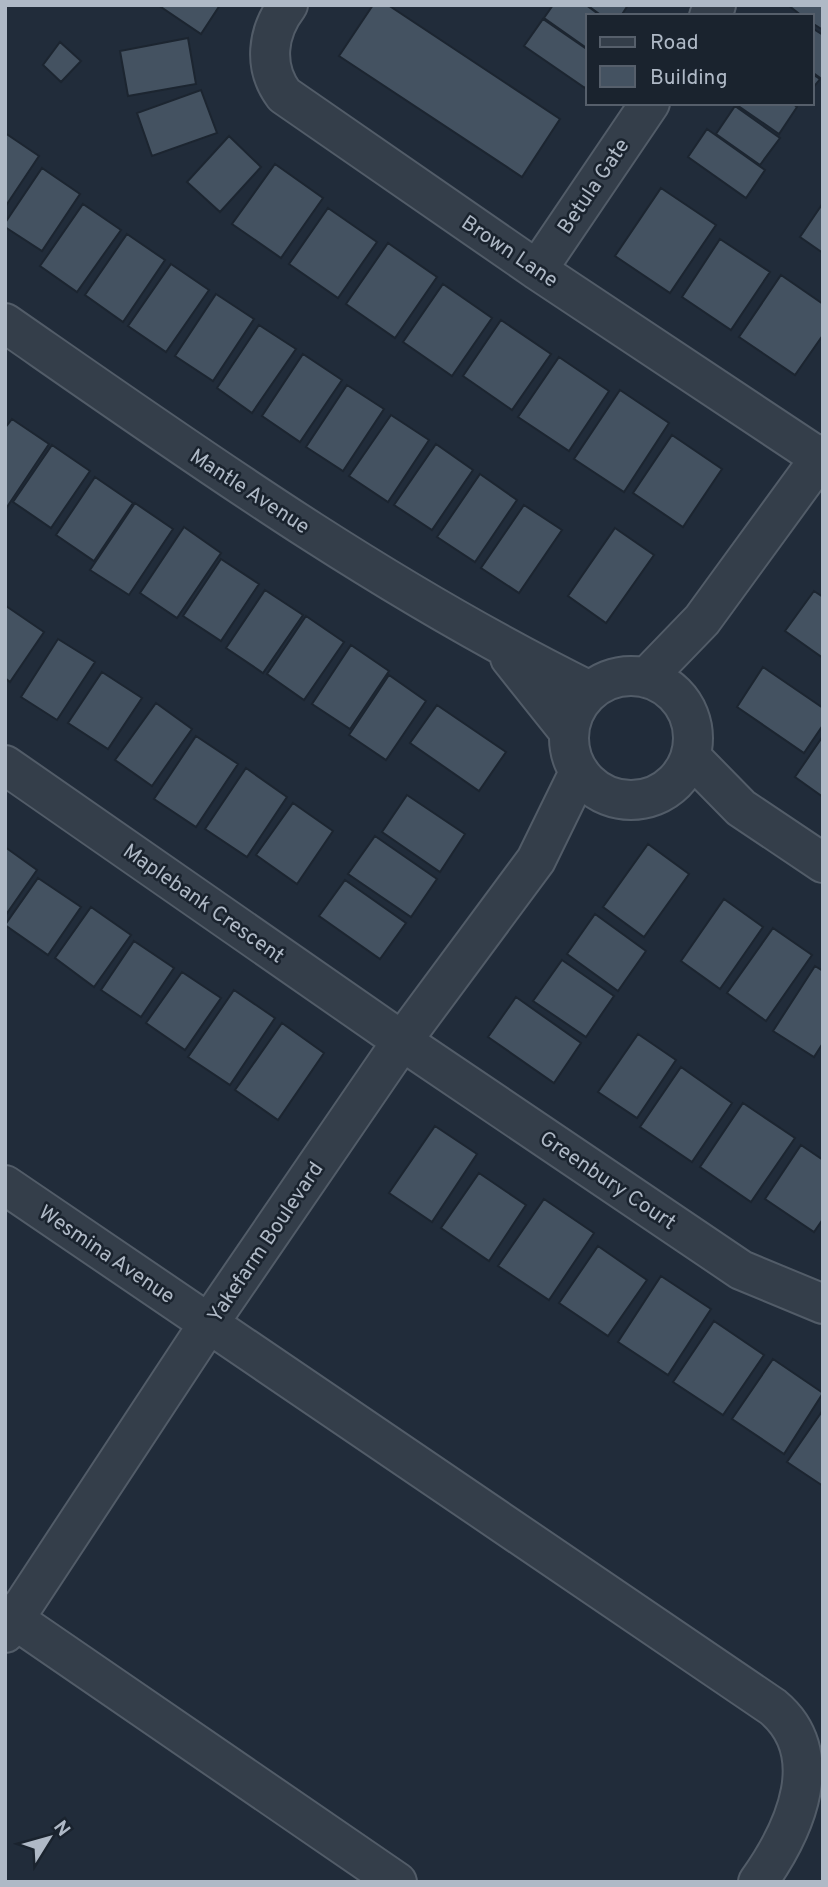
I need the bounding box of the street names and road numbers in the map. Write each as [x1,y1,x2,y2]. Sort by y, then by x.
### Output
street label: Betula Gate [552,134,636,240]
street label: Brown Lane [456,210,563,295]
street label: Mantle Avenue [184,443,314,541]
street label: Maplebank Crescent [117,838,289,970]
street label: Greenbury Court [534,1126,681,1237]
street label: Yakefarm Boulevard [202,1157,330,1329]
street label: Wesmina Avenue [33,1200,179,1311]

